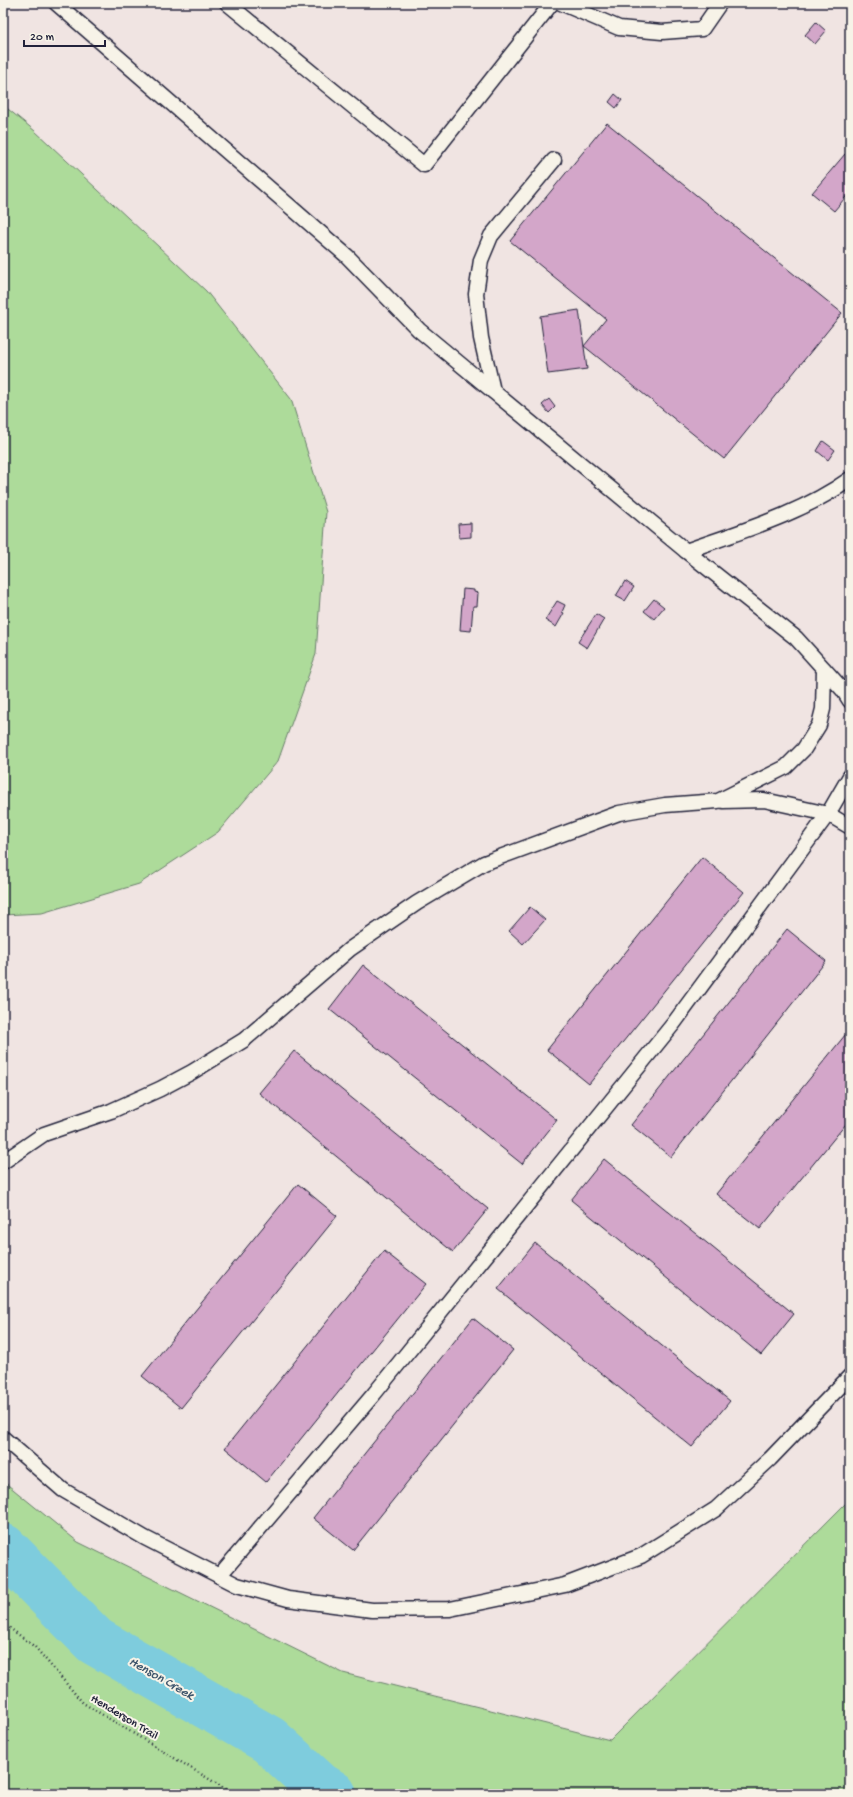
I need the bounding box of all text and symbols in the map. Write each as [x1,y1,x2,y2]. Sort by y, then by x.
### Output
scale bar [24,22,105,48]
text: 20 m [30,31,55,45]
water label: Henson Creek [126,1655,197,1704]
street label: Henderson Trail [88,1692,161,1744]

